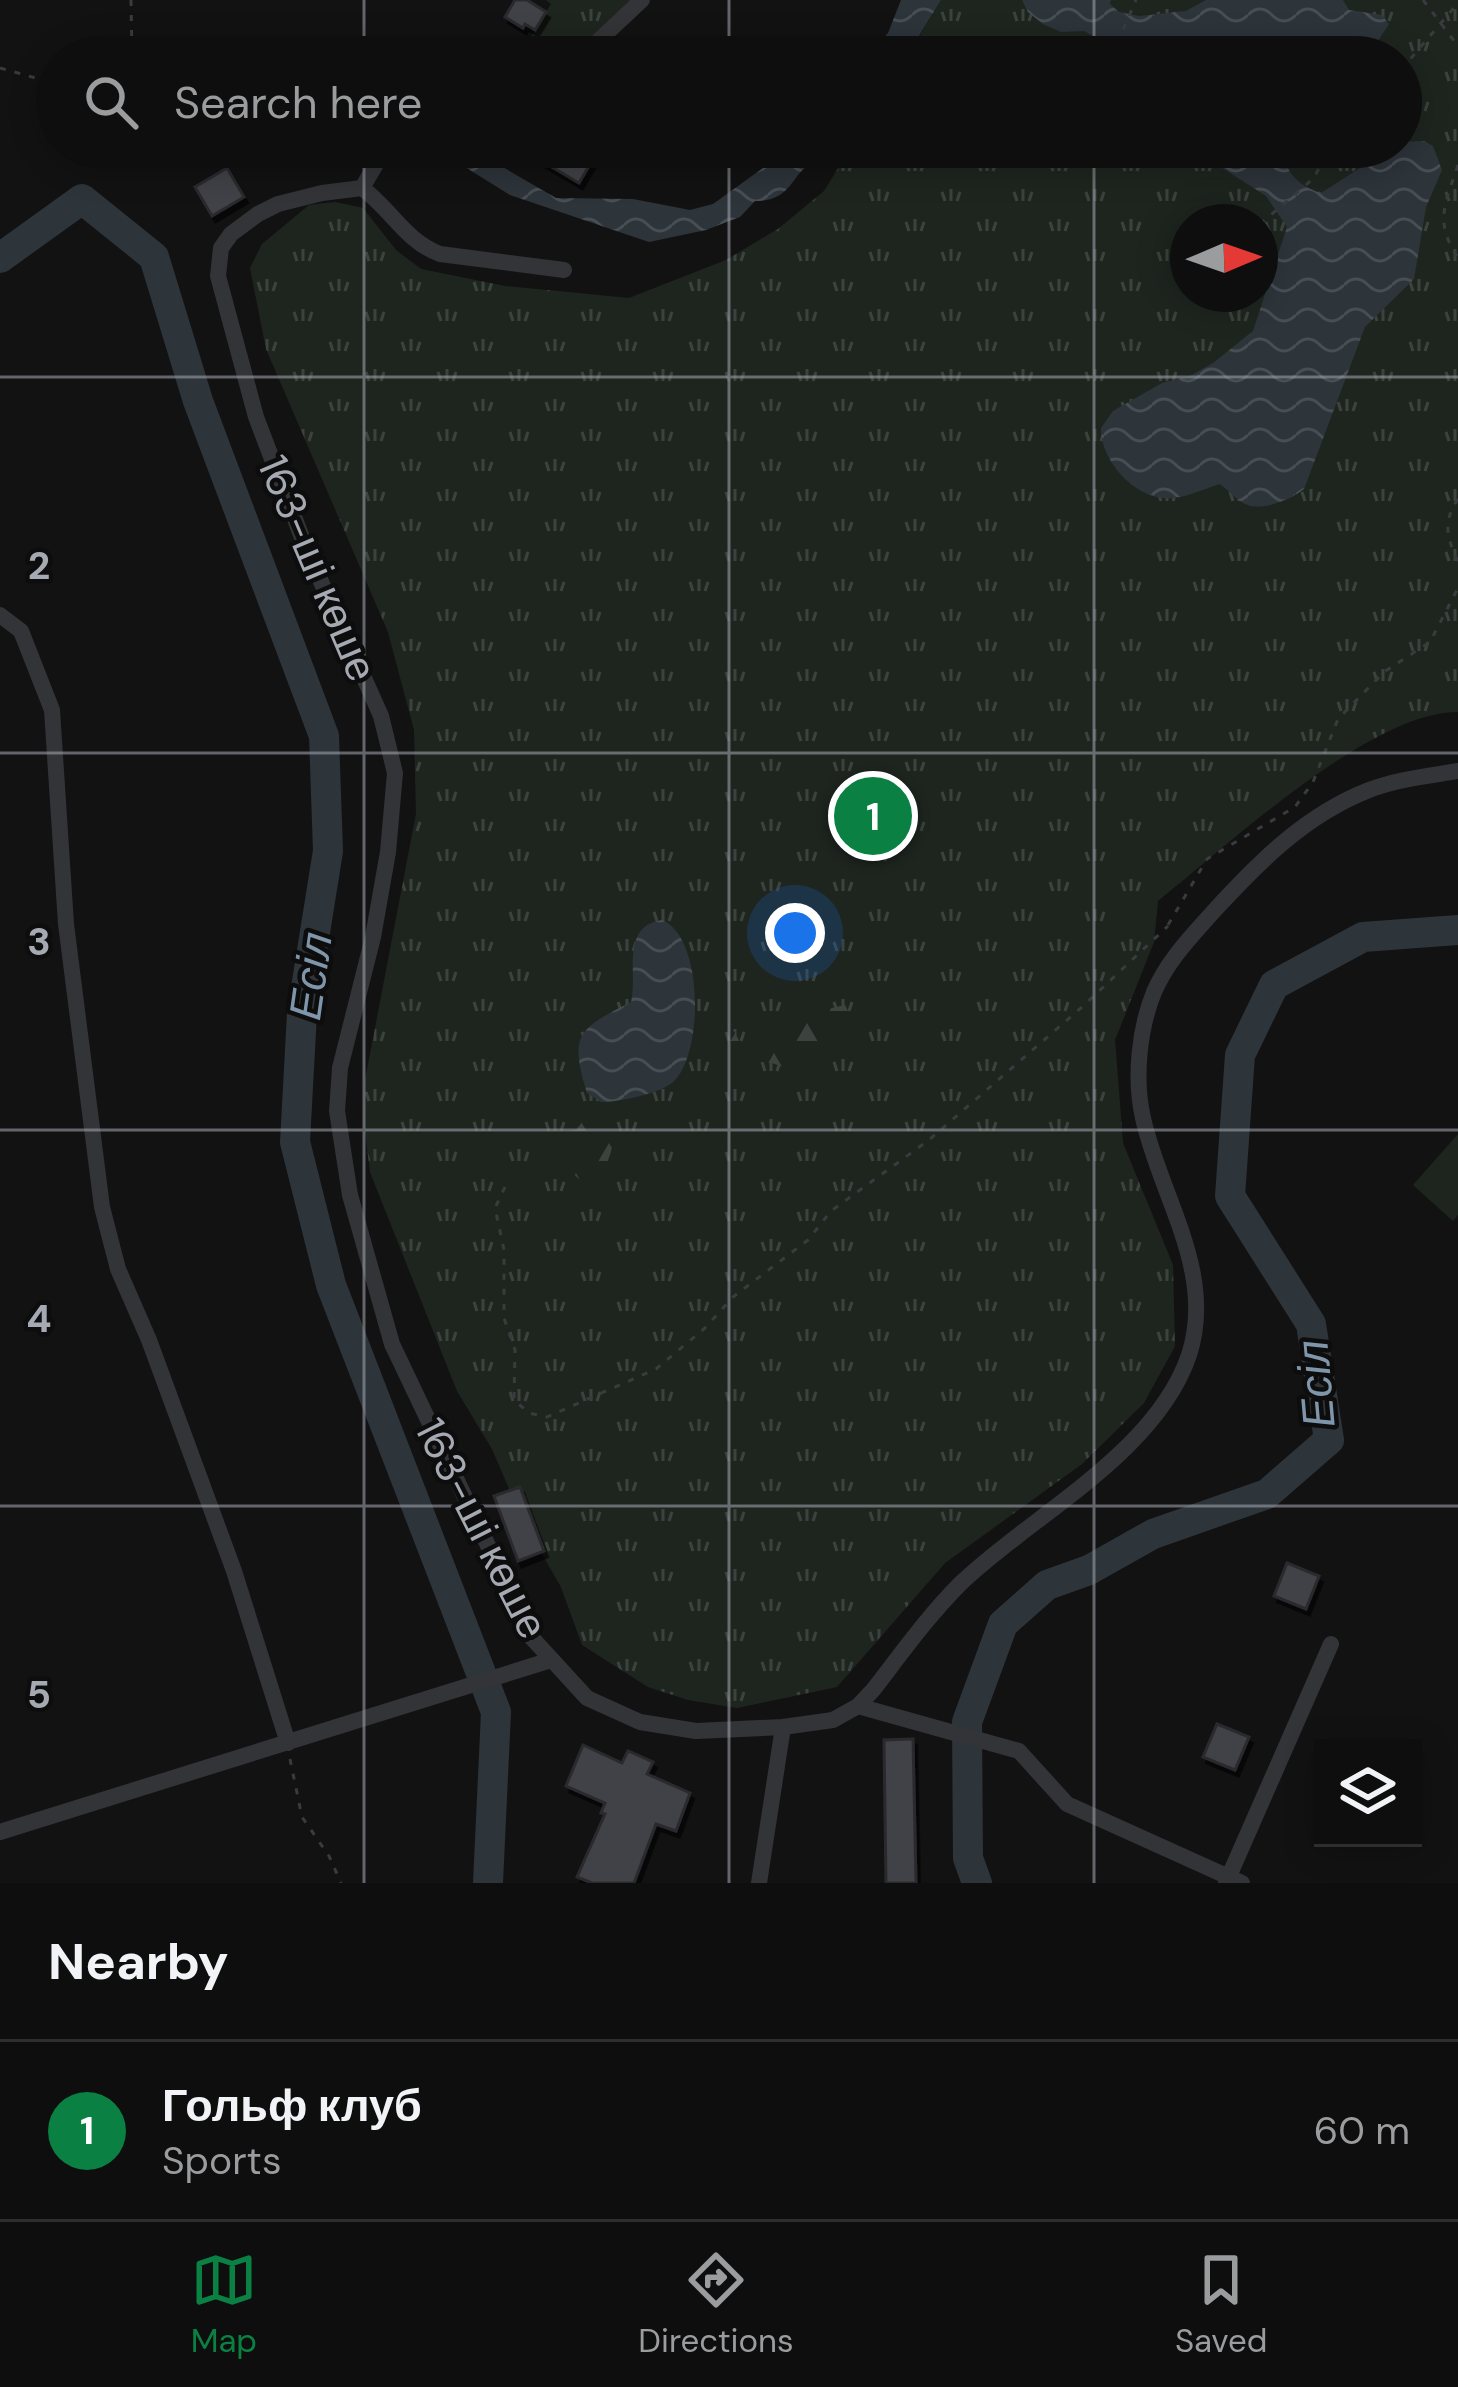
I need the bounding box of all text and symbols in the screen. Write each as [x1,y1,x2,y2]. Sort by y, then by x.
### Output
search box [36,36,1422,168]
icon: search [78,69,144,135]
text: Search here [174,73,422,132]
north arrow [1170,204,1278,312]
street label: 163-ші көше [245,447,390,689]
text: 2 [28,540,50,591]
pin: 1 [834,771,912,861]
your location [765,903,825,963]
text: 3 [27,916,51,967]
water label: Есіл [275,928,346,1024]
text: 4 [26,1293,52,1344]
water label: Есіл [1282,1338,1349,1430]
street label: 163-ші көше [403,1409,561,1648]
text: 5 [27,1669,51,1720]
map controls [1314,1739,1422,1847]
button: layers [1314,1739,1422,1847]
text: Nearby [48,1928,229,1995]
text: Гольф клуб [162,2076,422,2135]
text: 1 [80,2105,94,2156]
text: 60 m [1314,2105,1410,2156]
text: Sports [162,2135,281,2186]
tab: Map [191,2247,257,2362]
tab: Directions [638,2247,794,2362]
tab: Saved [1175,2247,1267,2362]

